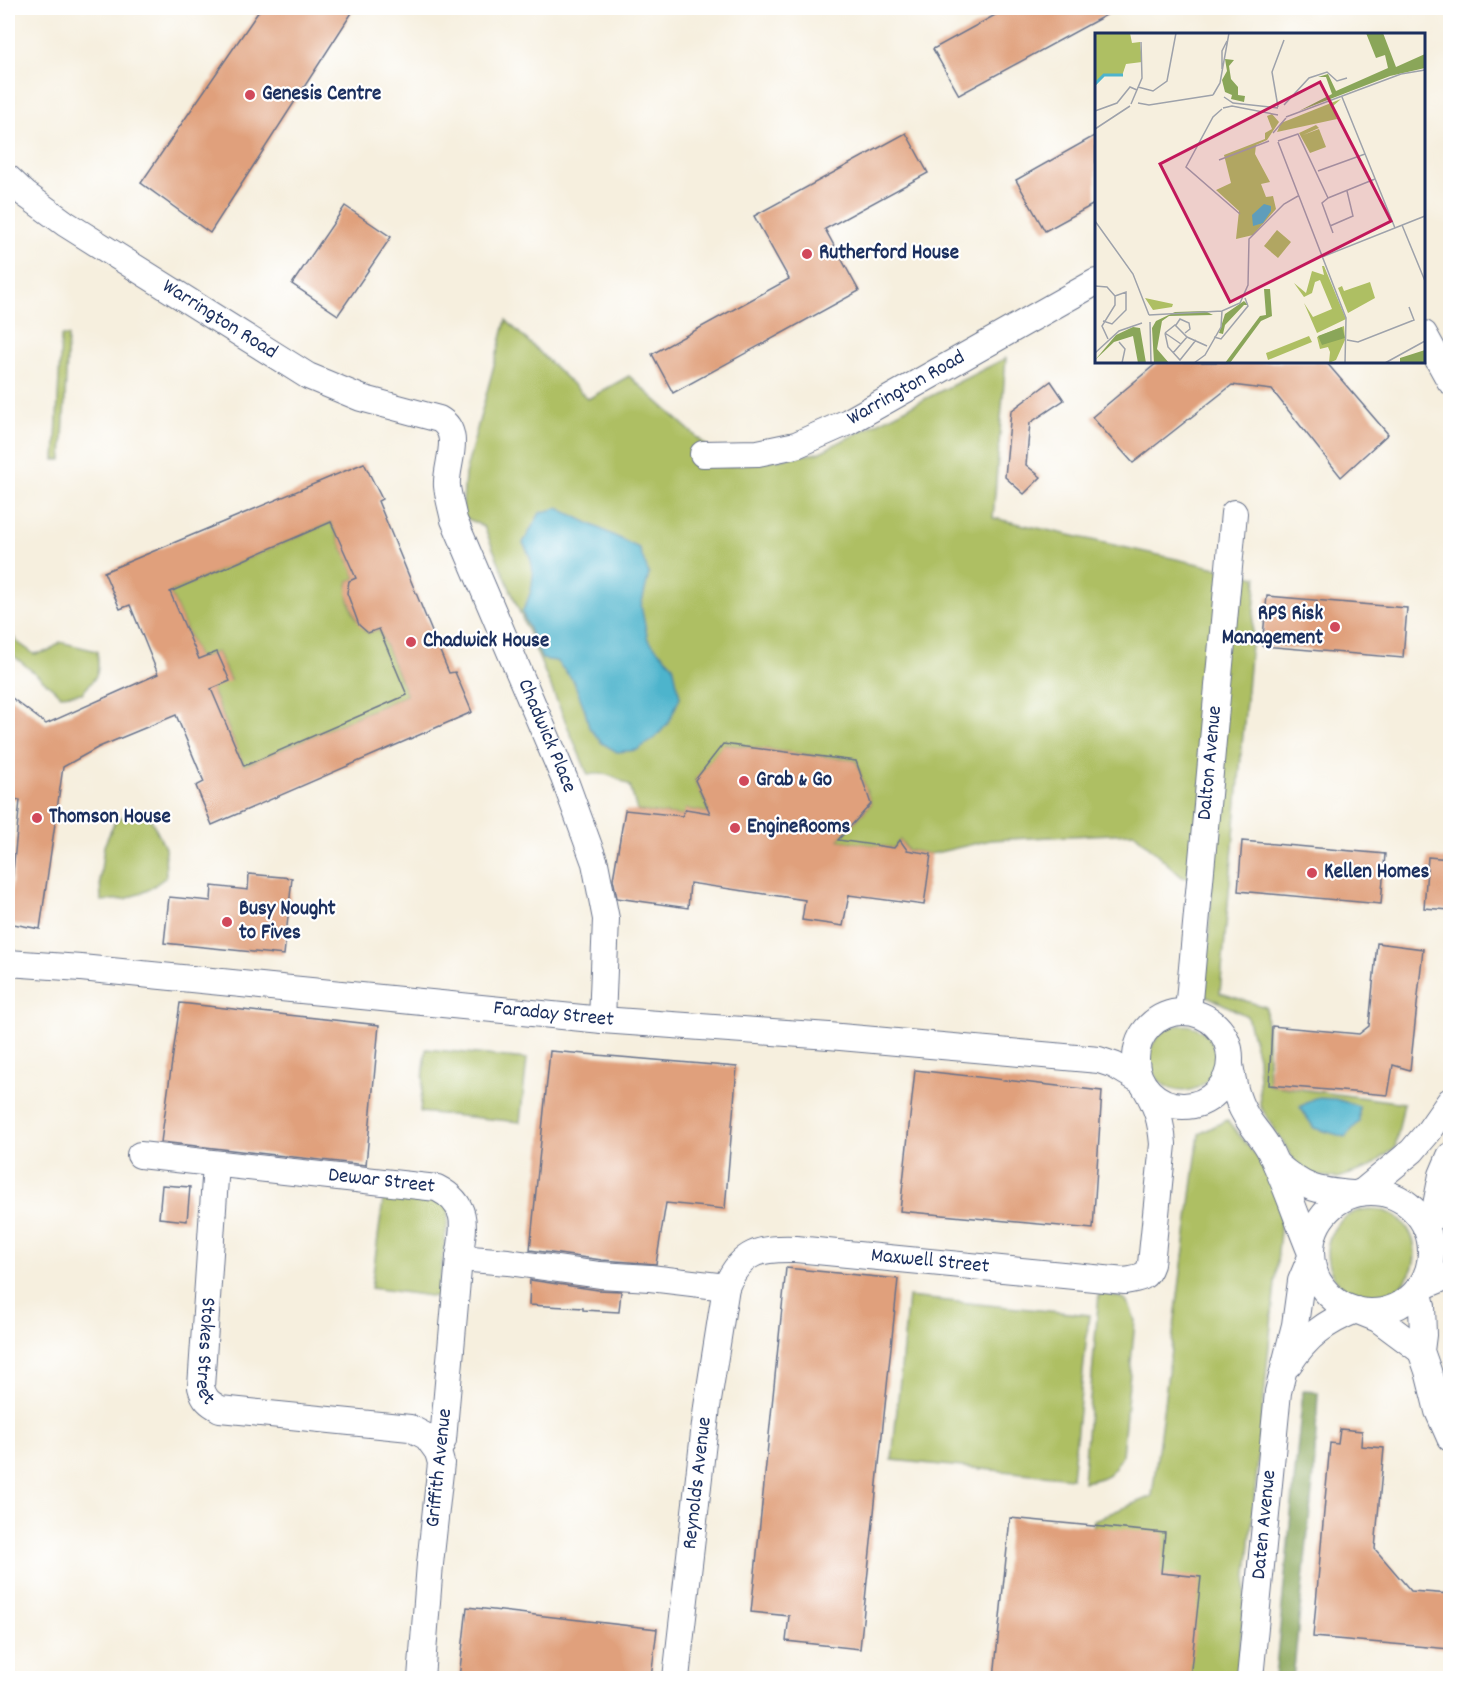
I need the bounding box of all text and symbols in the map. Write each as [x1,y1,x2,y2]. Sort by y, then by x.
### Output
inset map [1095,33,1425,363]
place label: Genesis Centre [262,80,381,110]
marker: Genesis Centre [243,88,257,102]
place label: Rutherford House [819,239,959,269]
marker: Rutherford House [800,247,814,261]
street label: Warrington Road [156,273,283,368]
street label: Warrington Road [842,344,971,434]
place label: RPS Risk Management [1222,600,1323,654]
marker: RPS Risk Management [1328,620,1342,634]
place label: Chadwick House [423,627,549,657]
marker: Chadwick House [404,635,418,649]
street label: Chadwick Place [509,675,583,797]
street label: Dalton Avenue [1191,705,1231,822]
place label: Grab & Go [756,766,832,796]
marker: Grab & Go [737,774,751,788]
place label: Thomson House [49,803,171,833]
marker: Thomson House [30,811,44,825]
place label: EngineRooms [747,813,851,843]
marker: EngineRooms [728,821,742,835]
place label: Kellen Homes [1324,858,1429,888]
marker: Kellen Homes [1305,866,1319,880]
place label: Busy Nought to Fives [239,895,336,949]
marker: Busy Nought to Fives [220,915,234,929]
street label: Faraday Street [492,994,615,1036]
street label: Dewar Street [327,1161,437,1203]
street label: Maxwell Street [869,1241,991,1283]
street label: Stokes Street [186,1296,222,1414]
street label: Griffith Avenue [419,1407,461,1529]
street label: Reynolds Avenue [676,1415,721,1551]
street label: Daten Avenue [1245,1469,1285,1581]

